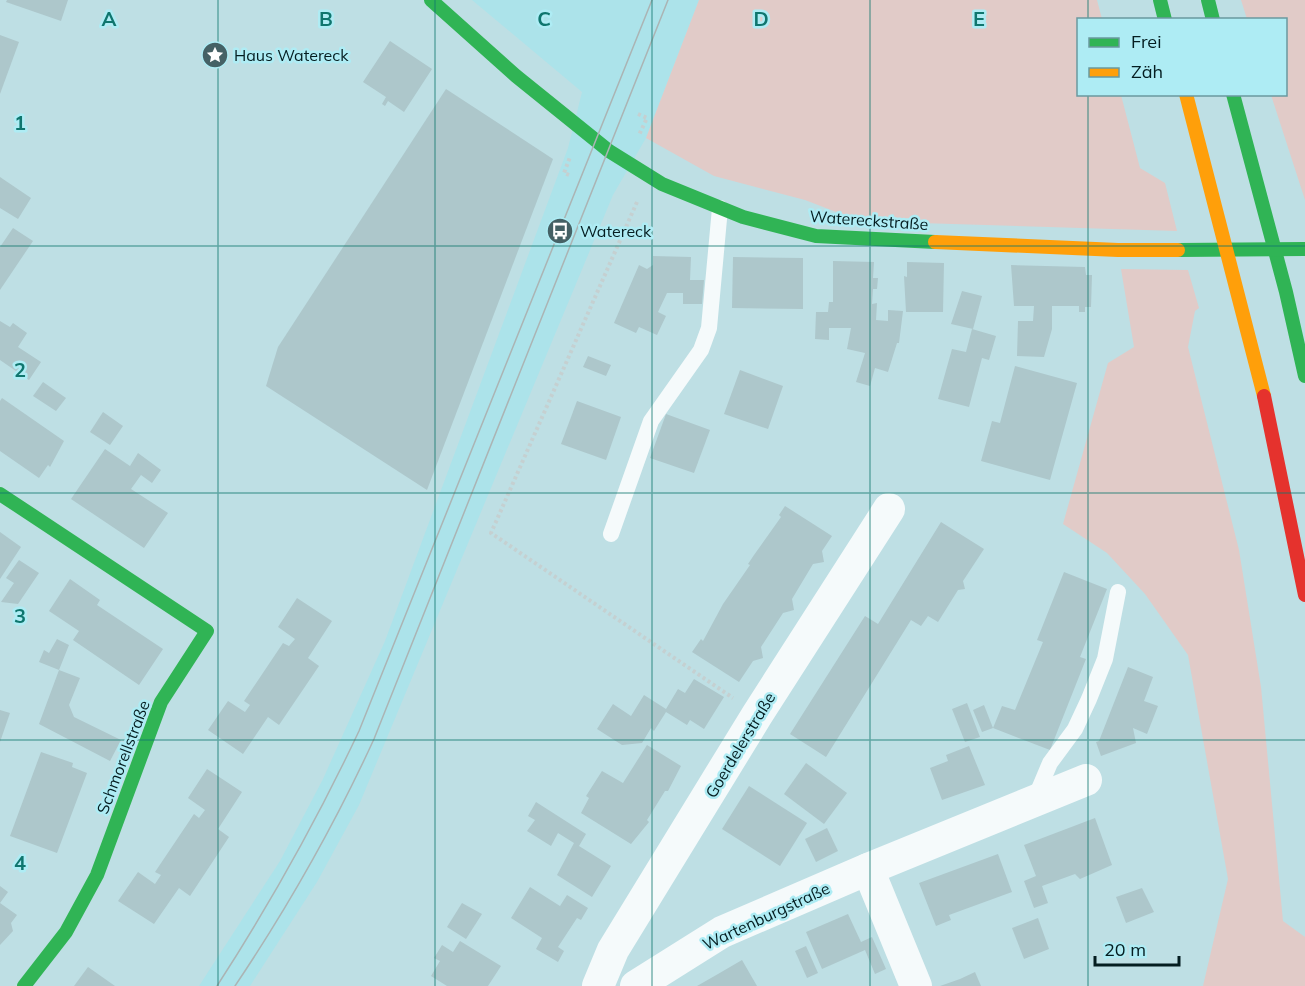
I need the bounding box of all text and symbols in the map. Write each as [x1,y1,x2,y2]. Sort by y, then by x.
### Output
text: A [102,6,117,31]
text: B [319,6,333,31]
text: C [537,6,551,31]
text: D [753,6,769,31]
text: E [973,6,985,31]
legend [1077,18,1287,96]
text: Frei [1131,30,1161,53]
place icon: Haus Watereck [200,40,230,70]
place label: Haus Watereck [234,45,349,65]
text: Zäh [1131,60,1163,83]
text: 1 [14,110,26,135]
street label: Watereckstraße [809,206,929,234]
bus stop icon: Watereck [545,216,575,246]
place label: Watereck [580,221,652,241]
text: 2 [14,357,26,382]
text: 3 [14,603,26,628]
street label: Goerdelerstraße [701,689,779,801]
street label: Schmorellstraße [92,697,154,817]
text: 4 [14,850,26,875]
street label: Wartenburgstraße [699,878,833,954]
scale bar [1095,929,1179,967]
text: 20 m [1104,938,1146,961]

